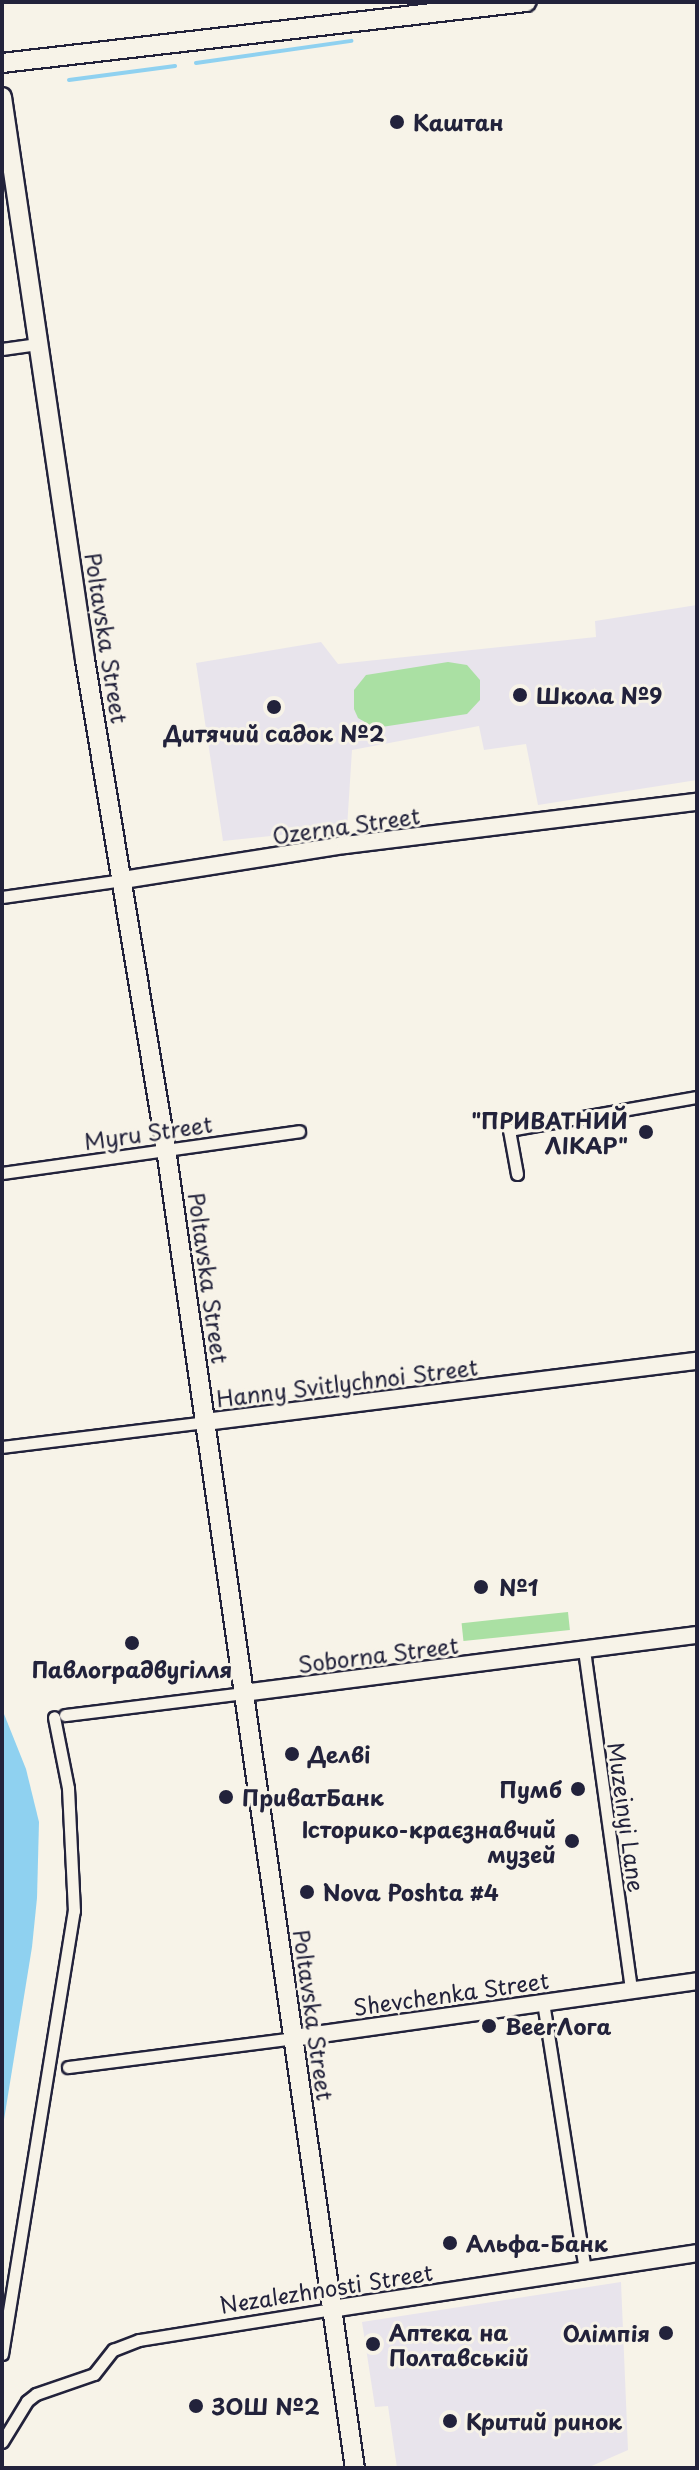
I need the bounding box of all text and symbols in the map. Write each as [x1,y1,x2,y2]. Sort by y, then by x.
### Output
place label: Каштан [413,109,504,135]
marker: Каштан [388,113,406,131]
street label: Poltavska Street [80,550,134,726]
place label: Школа №9 [536,682,663,708]
marker: Школа №9 [511,686,529,704]
marker: Дитячий садок №2 [265,698,283,716]
place label: Дитячий садок №2 [163,720,385,746]
street label: Ozerna Street [270,802,422,848]
place label: "ПРИВАТНИЙ ЛІКАР" [471,1106,628,1158]
street label: Myru Street [82,1110,214,1154]
marker: "ПРИВАТНИЙ ЛІКАР" [635,1121,657,1143]
street label: Poltavska Street [184,1190,234,1366]
street label: Hanny Svitlychnoi Street [216,1353,478,1411]
place label: №1 [499,1574,538,1600]
marker: №1 [470,1576,492,1598]
street label: Soborna Street [296,1631,460,1677]
marker: Павлоградвугілля [123,1634,141,1652]
place label: Павлоградвугілля [32,1656,232,1682]
street label: Muzeinyi Lane [603,1740,651,1894]
place label: Делві [308,1741,371,1767]
marker: Делві [283,1745,301,1763]
place label: Пумб [500,1776,562,1802]
marker: Пумб [569,1780,587,1798]
place label: ПриватБанк [242,1784,384,1810]
marker: ПриватБанк [217,1788,235,1806]
place label: Історико-краєзнавчий музей [302,1815,556,1866]
marker: Історико-краєзнавчий музей [563,1832,581,1850]
place label: Nova Poshta #4 [323,1879,499,1905]
marker: Nova Poshta #4 [298,1883,316,1901]
street label: Poltavska Street [289,1927,339,2103]
street label: Shevchenka Street [351,1966,551,2020]
place label: BeerЛога [505,2013,611,2039]
marker: BeerЛога [480,2017,498,2035]
place label: Альфа-Банк [466,2230,608,2256]
marker: Альфа-Банк [441,2234,459,2252]
street label: Nezalezhnosti Street [217,2258,435,2318]
place label: Аптека на Полтавській [389,2318,529,2370]
place label: Олімпія [563,2320,650,2346]
marker: Олімпія [657,2324,675,2342]
marker: Аптека на Полтавській [364,2335,382,2353]
place label: ЗОШ №2 [212,2393,321,2419]
marker: ЗОШ №2 [187,2397,205,2415]
place label: Критий ринок [466,2408,623,2434]
marker: Критий ринок [441,2412,459,2430]

